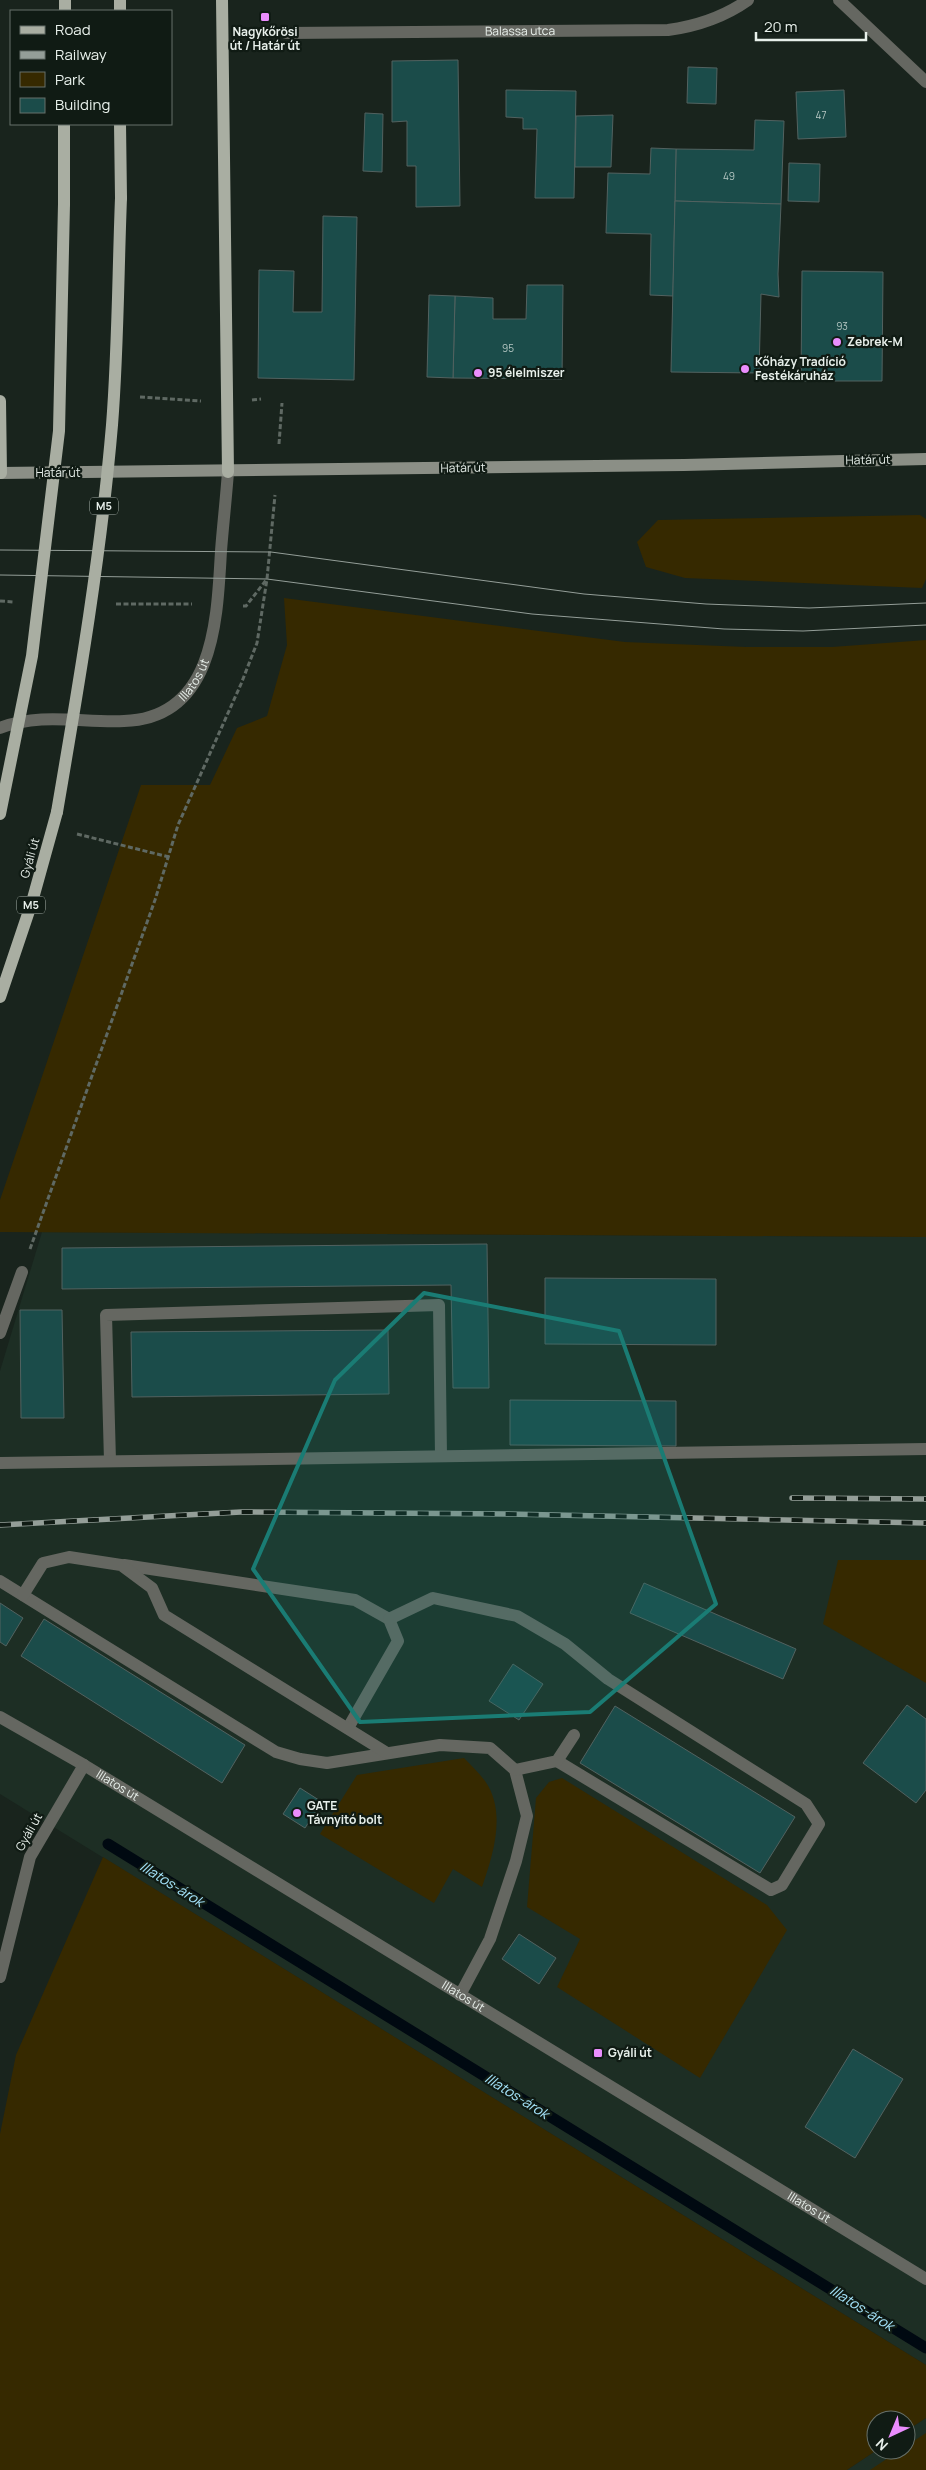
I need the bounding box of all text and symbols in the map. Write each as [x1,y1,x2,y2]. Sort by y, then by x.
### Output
legend [10,10,172,125]
scale bar [756,10,866,42]
marker: Nagykőrösi út / Határ út [259,11,271,23]
text: 20 m [764,16,797,37]
text: Road [55,19,91,40]
street label: Balassa utca [485,22,555,39]
place label: Nagykőrösi út / Határ út [230,23,300,54]
text: Railway [55,44,107,65]
text: Park [55,69,85,90]
text: Building [55,94,110,115]
house number: 47 [816,108,826,122]
house number: 49 [723,169,735,183]
house number: 93 [836,319,848,333]
place label: Zebrek-M [847,333,903,350]
marker: Zebrek-M [831,336,843,348]
house number: 95 [502,341,514,355]
place label: Kőházy Tradíció Festékáruház [755,353,846,384]
marker: Kőházy Tradíció Festékáruház [739,363,751,375]
place label: 95 élelmiszer [488,364,565,381]
marker: 95 élelmiszer [472,367,484,379]
street label: Határ út [845,451,891,468]
street label: Határ út [440,459,486,476]
street label: Határ út [35,464,81,481]
road number: M5 [90,498,118,514]
street label: Illatos út [175,656,213,705]
street label: Gyáli út [16,836,43,880]
road number: M5 [17,896,45,914]
street label: Illatos út [93,1765,143,1805]
place label: GATE Távnyitó bolt [307,1797,382,1828]
marker: GATE Távnyitó bolt [291,1807,303,1819]
street label: Gyáli út [11,1809,46,1854]
water label: Illatos-árok [137,1856,210,1912]
street label: Illatos út [439,1976,488,2016]
place label: Gyáli út [608,2044,652,2061]
marker: Gyáli út [592,2047,604,2059]
water label: Illatos-árok [482,2068,555,2124]
street label: Illatos út [784,2187,834,2227]
water label: Illatos-árok [827,2280,900,2336]
north arrow [866,2410,916,2460]
text: N [871,2434,892,2455]

